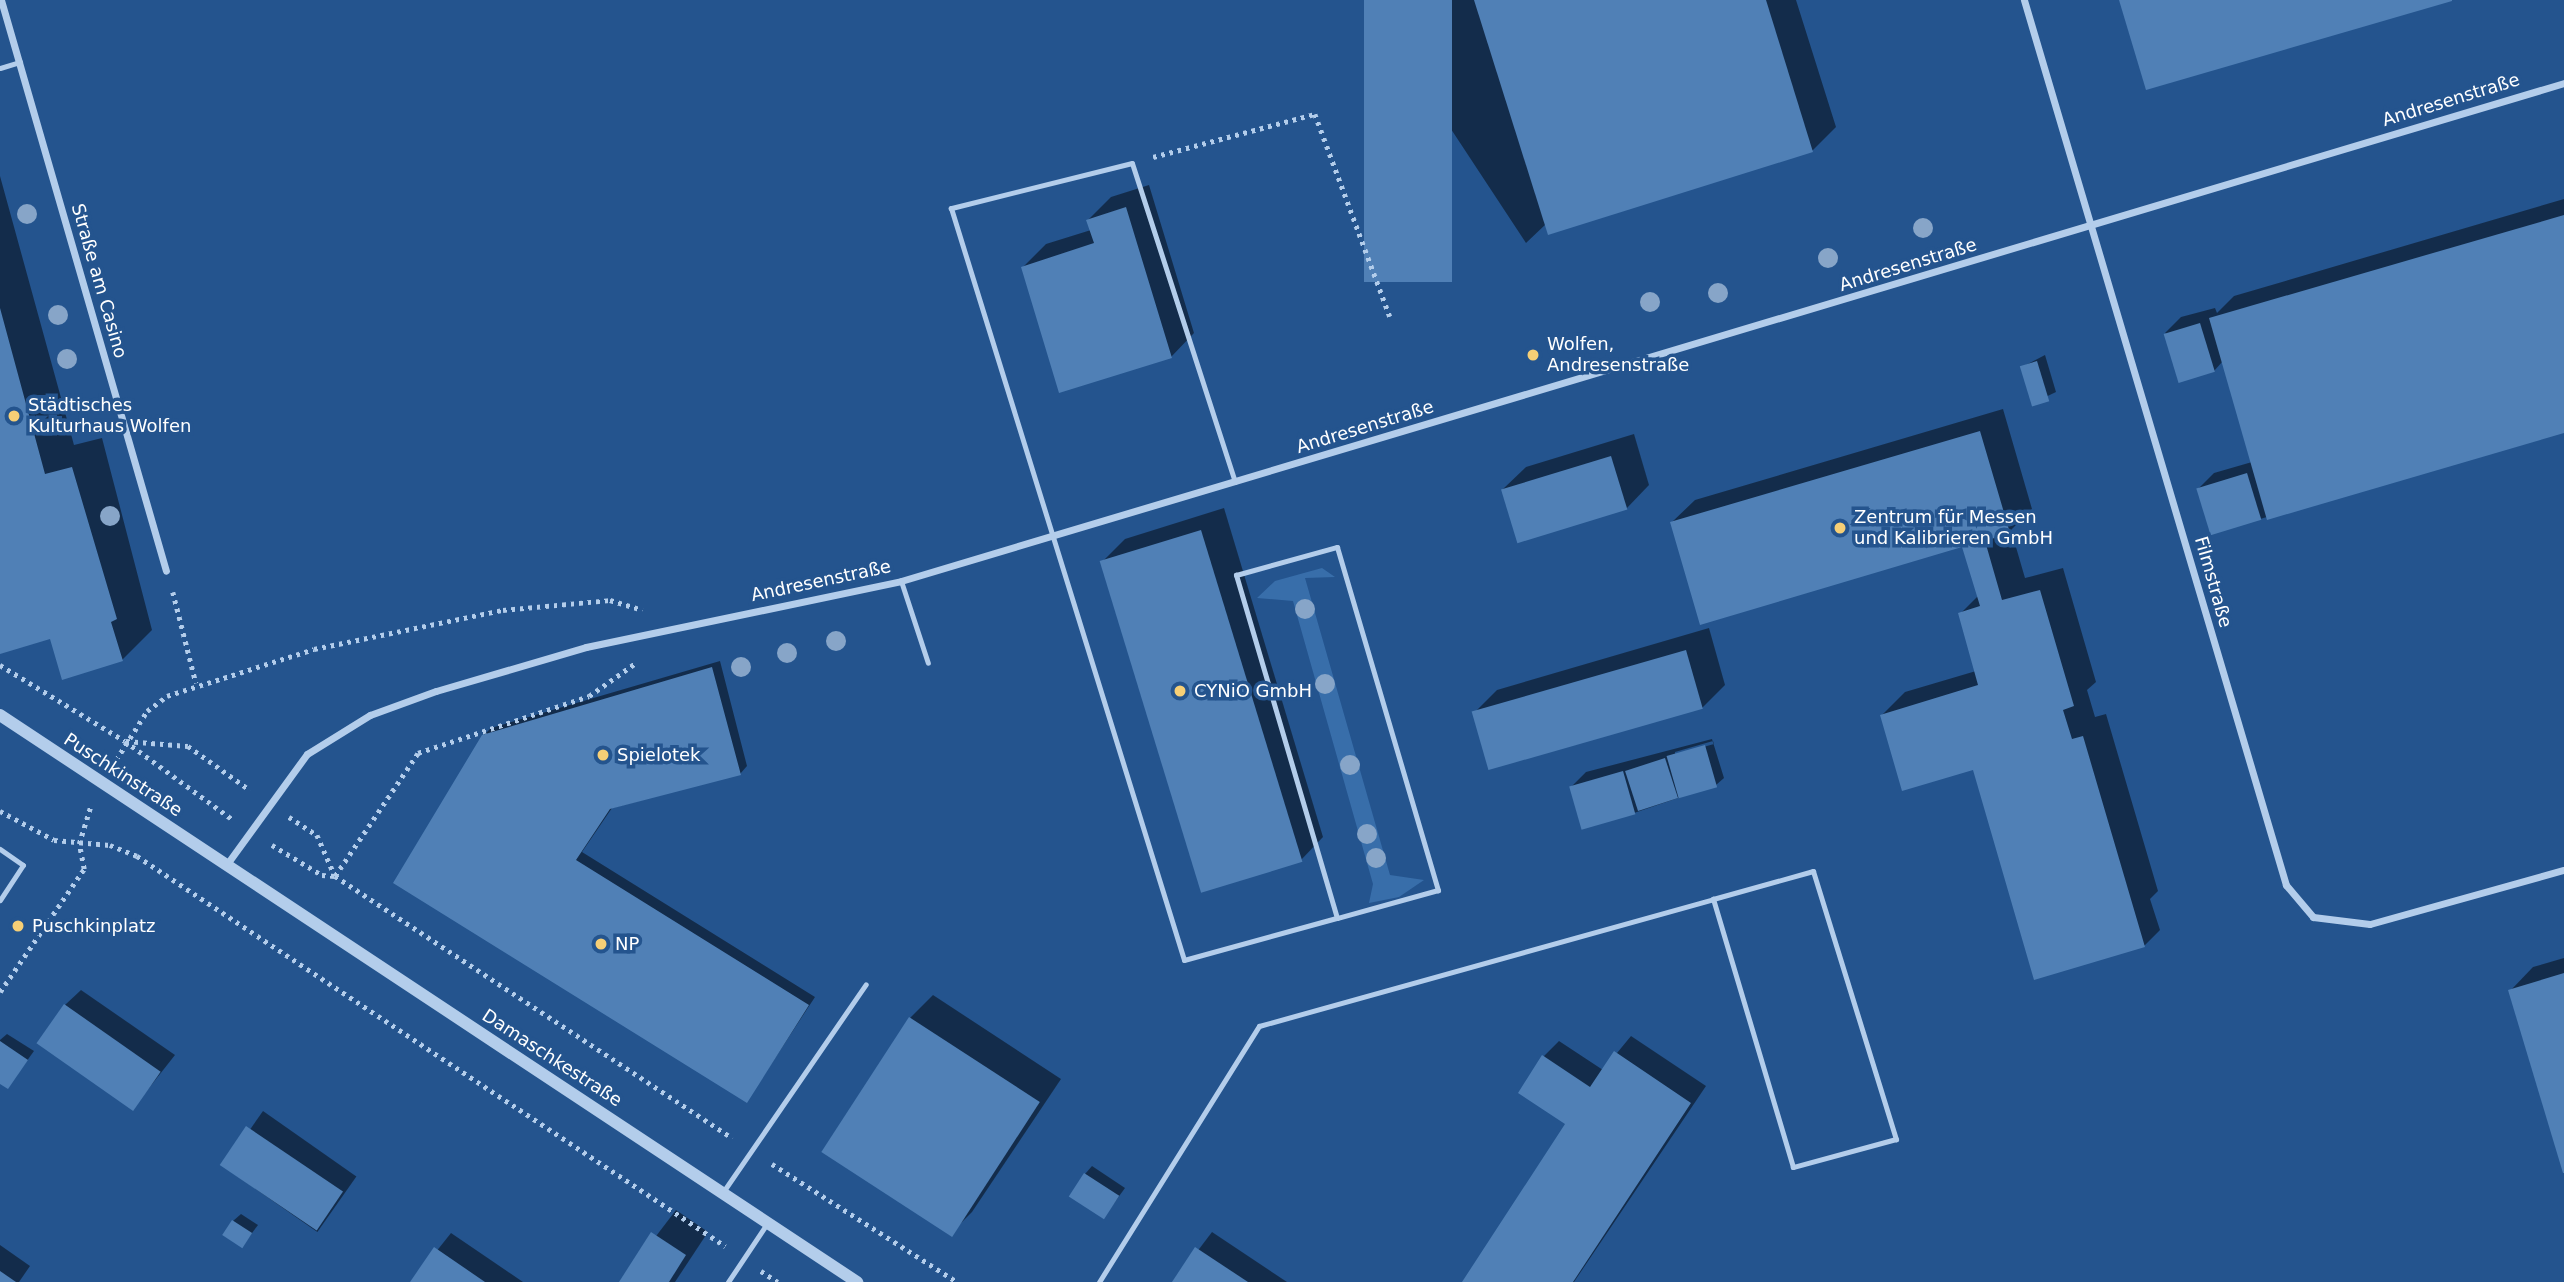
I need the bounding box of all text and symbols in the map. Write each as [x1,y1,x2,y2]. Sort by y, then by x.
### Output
street label: Andresenstraße [2380,69,2522,131]
street label: Straße am Casino [67,201,131,361]
street label: Andresenstraße [1837,234,1979,296]
place label: Wolfen, Andresenstraße [1547,334,1689,376]
marker: Wolfen, Andresenstraße [1525,347,1541,363]
place label: Städtisches Kulturhaus Wolfen [28,395,191,438]
street label: Andresenstraße [1294,396,1436,458]
marker: Städtisches Kulturhaus Wolfen [6,408,22,424]
place label: Zentrum für Messen und Kalibrieren GmbH [1854,507,2053,550]
marker: Zentrum für Messen und Kalibrieren GmbH [1832,520,1848,536]
street label: Filmstraße [2190,534,2236,630]
street label: Andresenstraße [749,556,893,606]
place label: CYNiO GmbH [1194,680,1312,702]
marker: CYNiO GmbH [1172,683,1188,699]
street label: Puschkinstraße [60,729,186,821]
place label: Spielotek [617,744,700,766]
marker: Spielotek [595,747,611,763]
place label: Puschkinplatz [32,915,155,937]
marker: Puschkinplatz [10,918,26,934]
place label: NP [615,933,639,955]
marker: NP [593,936,609,952]
street label: Damaschkestraße [478,1005,626,1111]

